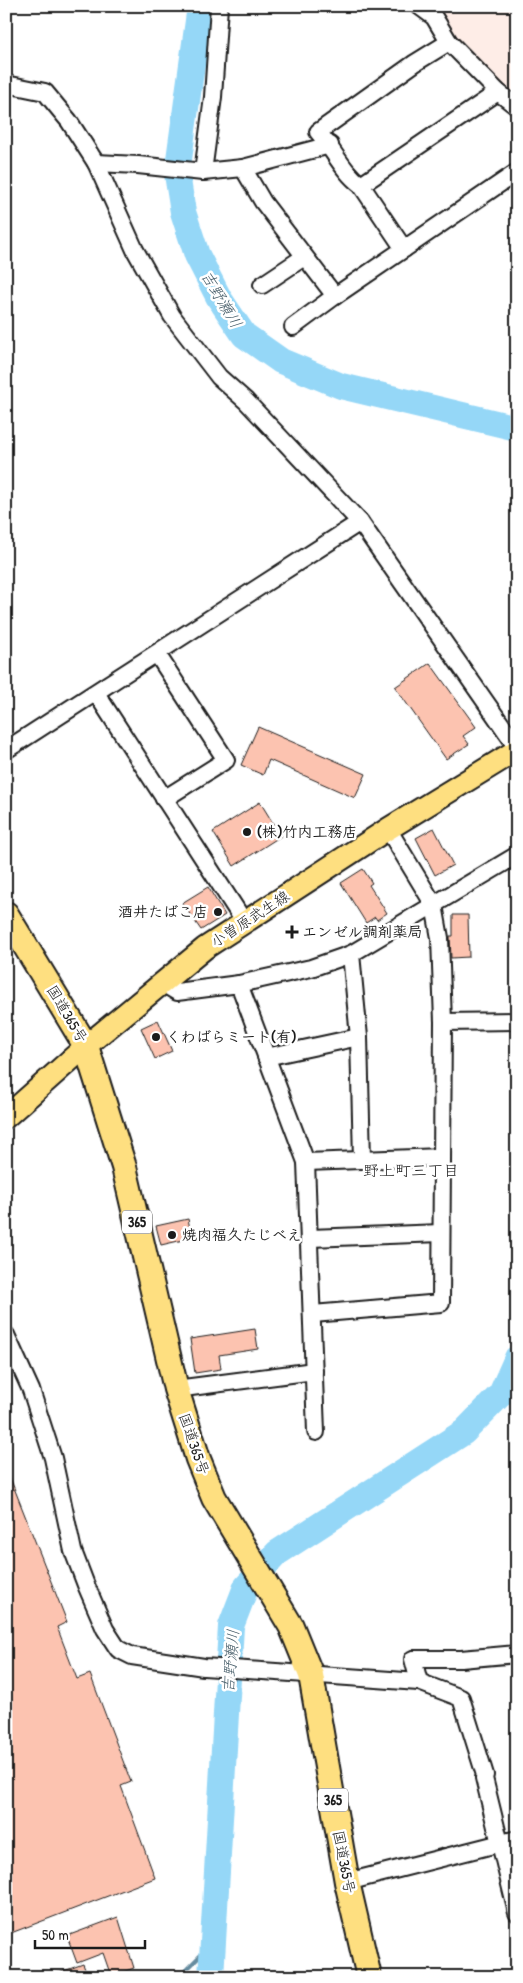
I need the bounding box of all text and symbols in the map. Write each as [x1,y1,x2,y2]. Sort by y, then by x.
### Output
water label: 吉野瀬川 [196,266,248,332]
place label: (株)竹内工務店 [257,821,357,842]
marker: (株)竹内工務店 [241,826,253,838]
street label: 小曽原武生線 [206,885,293,952]
place label: 酒井たばこ店 [118,901,208,922]
marker: 酒井たばこ店 [212,906,224,918]
place label: エンゼル調剤薬局 [302,921,423,942]
marker: エンゼル調剤薬局 [286,926,298,938]
street label: 国道365号 [42,981,93,1047]
place label: くわばらミート(有) [166,1026,296,1047]
marker: くわばらミート(有) [150,1031,162,1043]
district label: 野上町三丁目 [363,1159,459,1181]
road number: 365 [122,1210,152,1234]
place label: 焼肉福久たじべえ [182,1224,302,1245]
marker: 焼肉福久たじべえ [166,1229,178,1241]
street label: 国道365号 [174,1410,215,1478]
water label: 吉野瀬川 [216,1628,244,1694]
road number: 365 [318,1788,348,1812]
street label: 国道365号 [328,1828,361,1895]
scale bar [35,1918,145,1950]
text: 50 m [42,1924,69,1945]

